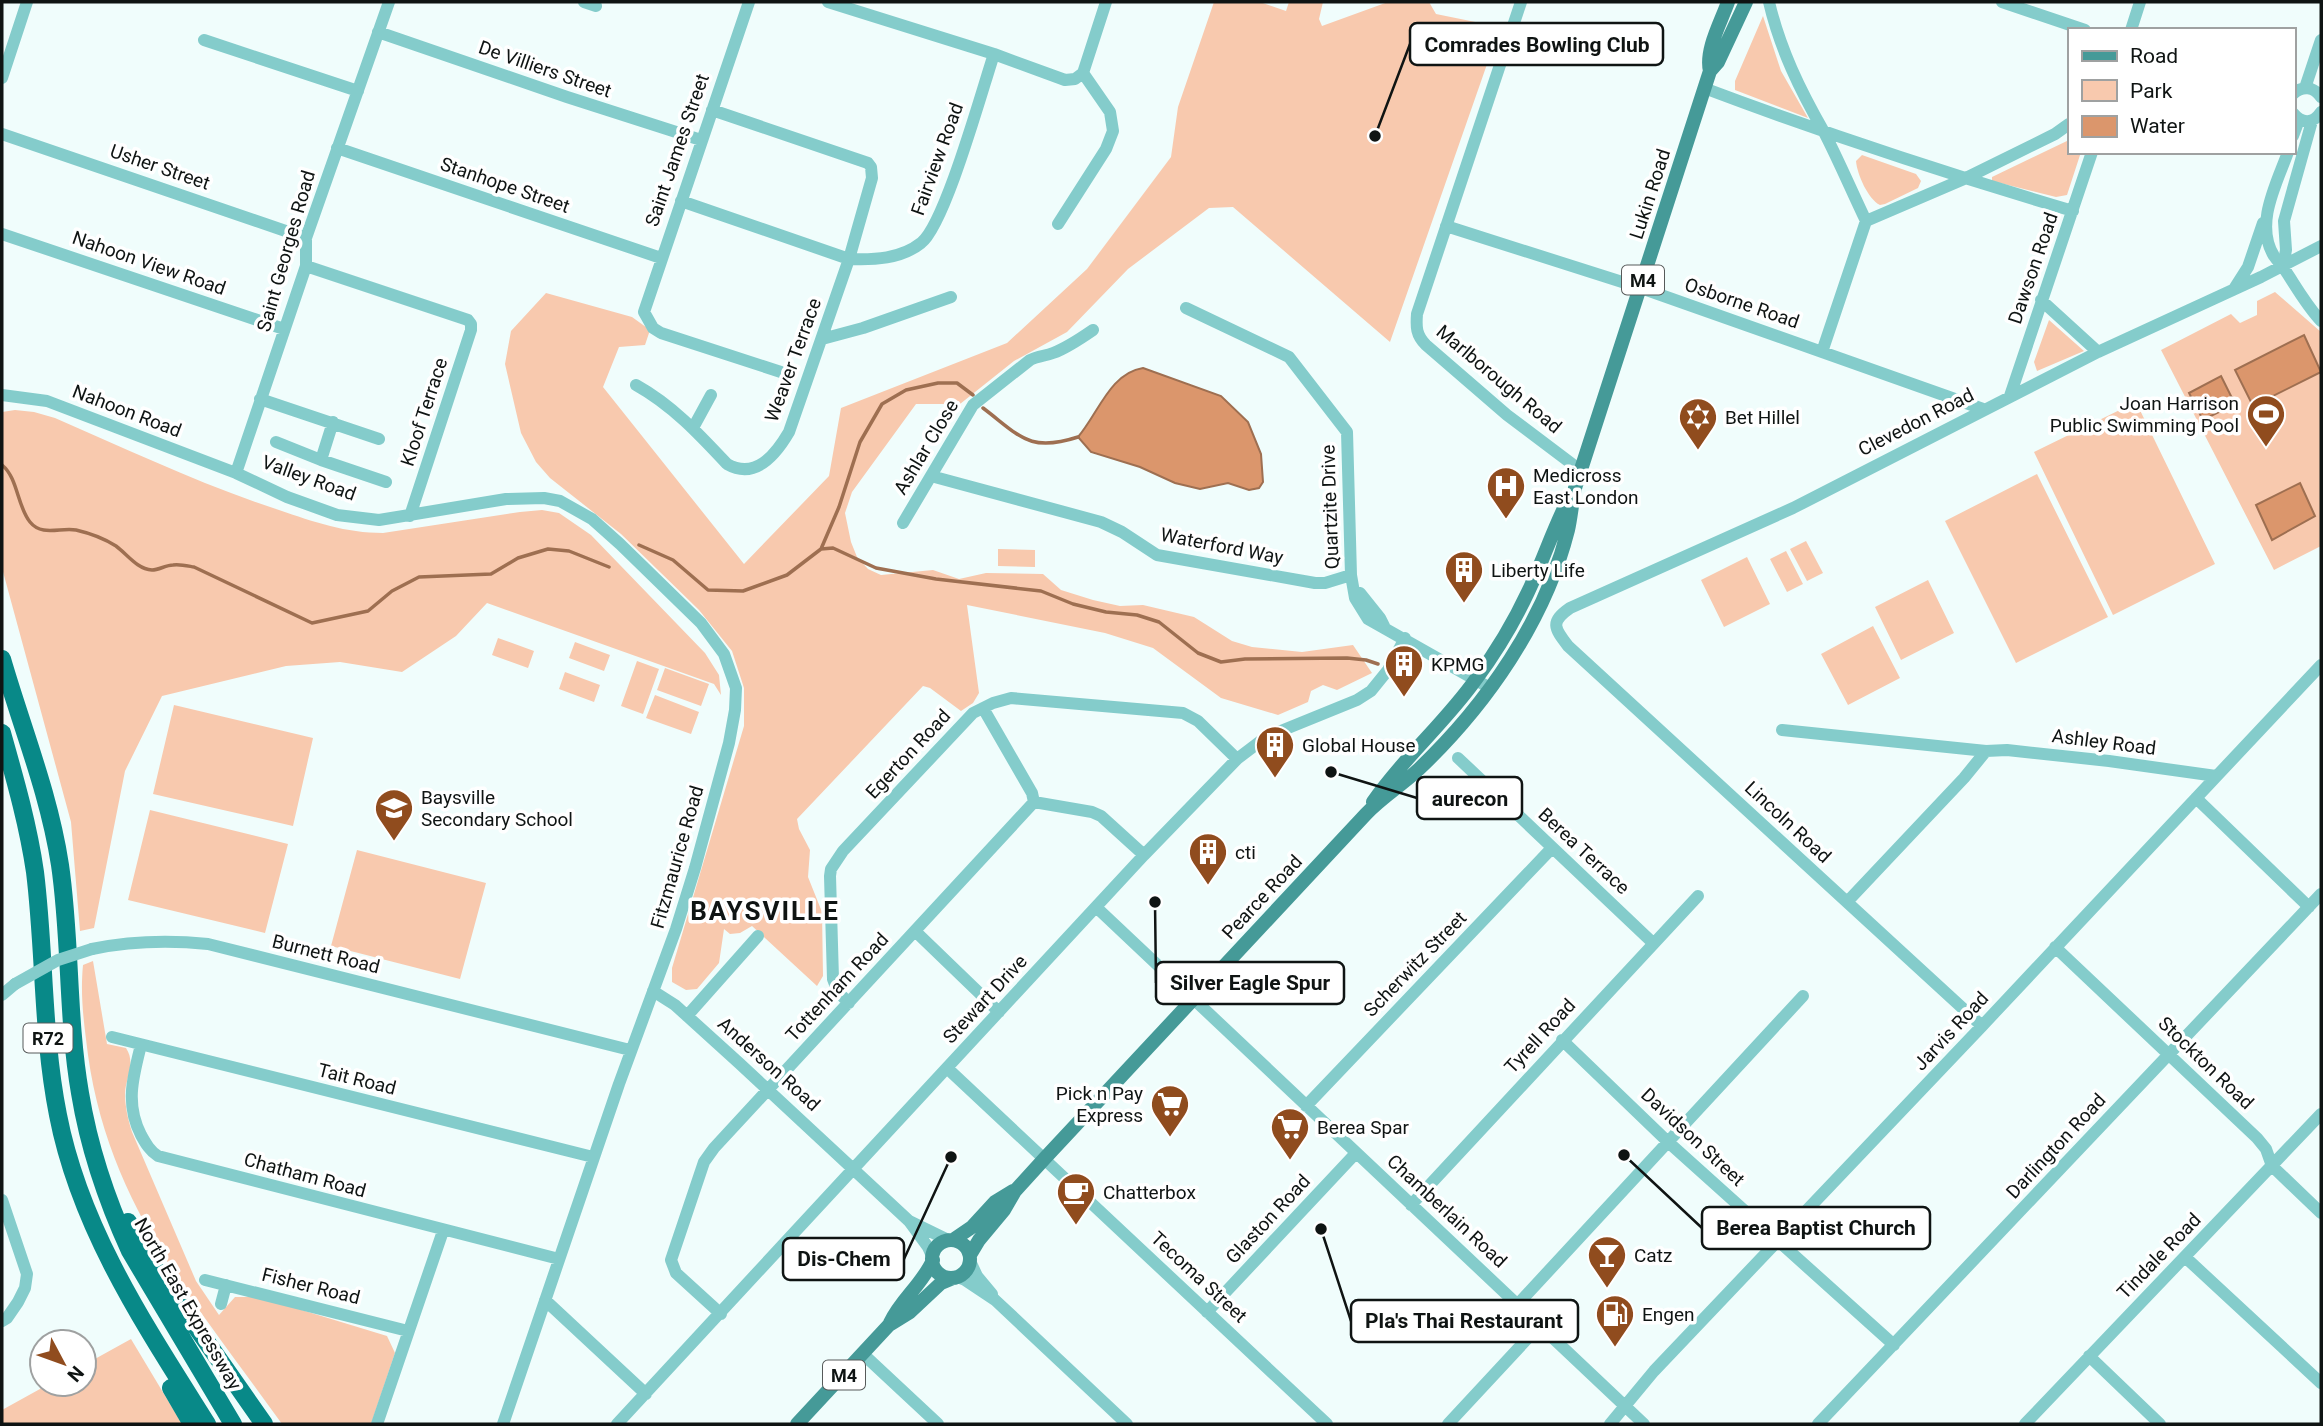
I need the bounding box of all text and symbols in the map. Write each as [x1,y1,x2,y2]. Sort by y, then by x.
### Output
callout: Comrades Bowling Club [1410,23,1663,65]
legend [2068,28,2295,154]
text: Comrades Bowling Club [1424,33,1650,57]
street label: De Villiers Street [476,35,614,103]
text: Road [2130,44,2178,68]
street label: Saint James Street [640,71,714,229]
text: Park [2130,79,2173,103]
street label: Fairview Road [906,100,968,218]
text: Water [2130,114,2185,138]
street label: Usher Street [107,139,213,195]
street label: Lukin Road [1625,146,1675,242]
street label: Stanhope Street [437,152,573,218]
street label: Saint Georges Road [252,168,320,334]
street label: Dawson Road [2003,209,2063,327]
street label: Nahoon View Road [69,226,229,300]
road number: M4 [1622,266,1664,294]
street label: Osborne Road [1682,273,1802,333]
street label: Weaver Terrace [760,295,826,425]
street label: Marlborough Road [1432,320,1566,438]
street label: Kloof Terrace [396,355,452,469]
street label: Nahoon Road [69,380,185,442]
street label: Clevedon Road [1854,383,1978,461]
place label: Joan Harrison Public Swimming Pool [2050,392,2239,437]
sports icon: Joan Harrison Public Swimming Pool [2245,393,2287,448]
street label: Ashlar Close [889,395,963,499]
synagogue icon: Bet Hillel [1677,396,1719,451]
place label: Bet Hillel [1725,406,1800,429]
street label: Quartzite Drive [1316,444,1344,570]
street label: Valley Road [259,450,359,506]
place label: Medicross East London [1533,464,1638,509]
hospital icon: Medicross East London [1485,465,1527,520]
street label: Waterford Way [1159,523,1285,569]
building icon: Liberty Life [1443,549,1485,604]
place label: Liberty Life [1491,559,1585,582]
building icon: KPMG [1383,643,1425,698]
place label: KPMG [1431,653,1484,676]
street label: Egerton Road [861,704,955,804]
building icon: Global House [1254,724,1296,779]
street label: Ashley Road [2051,724,2157,760]
place label: Global House [1302,734,1415,757]
street label: Lincoln Road [1740,776,1836,868]
callout: aurecon [1417,777,1522,819]
street label: Fitzmaurice Road [646,783,708,931]
place label: Baysville Secondary School [421,786,573,831]
school or university icon: Baysville Secondary School [373,787,415,842]
text: aurecon [1432,787,1508,811]
street label: Berea Terrace [1534,803,1634,899]
building icon: cti [1187,831,1229,886]
place label: cti [1235,841,1256,864]
street label: Pearce Road [1217,850,1307,944]
district label: BAYSVILLE [690,896,840,926]
street label: Scherwitz Street [1359,906,1471,1022]
street label: Tottenham Road [781,928,893,1046]
street label: Burnett Road [270,930,382,978]
street label: Stewart Drive [938,950,1032,1048]
callout: Silver Eagle Spur [1156,962,1344,1004]
text: Silver Eagle Spur [1170,971,1330,995]
street label: Jarvis Road [1909,987,1993,1075]
street label: Tyrell Road [1500,994,1580,1078]
street label: Anderson Road [713,1012,825,1116]
street label: Stockton Road [2154,1012,2258,1114]
road number: R72 [23,1023,72,1052]
street label: Tait Road [316,1058,398,1100]
place label: Pick n Pay Express [1056,1082,1143,1127]
supermarket icon: Pick n Pay Express [1149,1083,1191,1138]
street label: Davidson Street [1636,1083,1750,1191]
street label: Darlington Road [2001,1089,2111,1203]
supermarket icon: Berea Spar [1269,1106,1311,1161]
place label: Berea Spar [1317,1116,1410,1139]
street label: Chatham Road [242,1148,368,1202]
street label: Chamberlain Road [1382,1150,1512,1272]
street label: Glaston Road [1221,1170,1315,1268]
cafe icon: Chatterbox [1055,1171,1097,1226]
place label: Chatterbox [1103,1181,1196,1204]
callout: Berea Baptist Church [1702,1207,1930,1249]
street label: Tindale Road [2112,1208,2206,1304]
street label: North East Expressway [129,1214,247,1394]
text: Berea Baptist Church [1716,1216,1916,1240]
street label: Tecoma Street [1146,1227,1252,1327]
bar icon: Catz [1586,1234,1628,1289]
callout: Dis-Chem [783,1238,904,1280]
place label: Catz [1634,1244,1672,1267]
text: Dis-Chem [797,1247,891,1271]
street label: Fisher Road [260,1263,362,1309]
fuel station icon: Engen [1594,1293,1636,1348]
callout: Pla's Thai Restaurant [1351,1300,1578,1342]
place label: Engen [1642,1303,1695,1326]
text: Pla's Thai Restaurant [1365,1309,1563,1333]
north arrow [28,1328,98,1398]
road number: M4 [823,1360,865,1390]
text: N [62,1361,89,1386]

